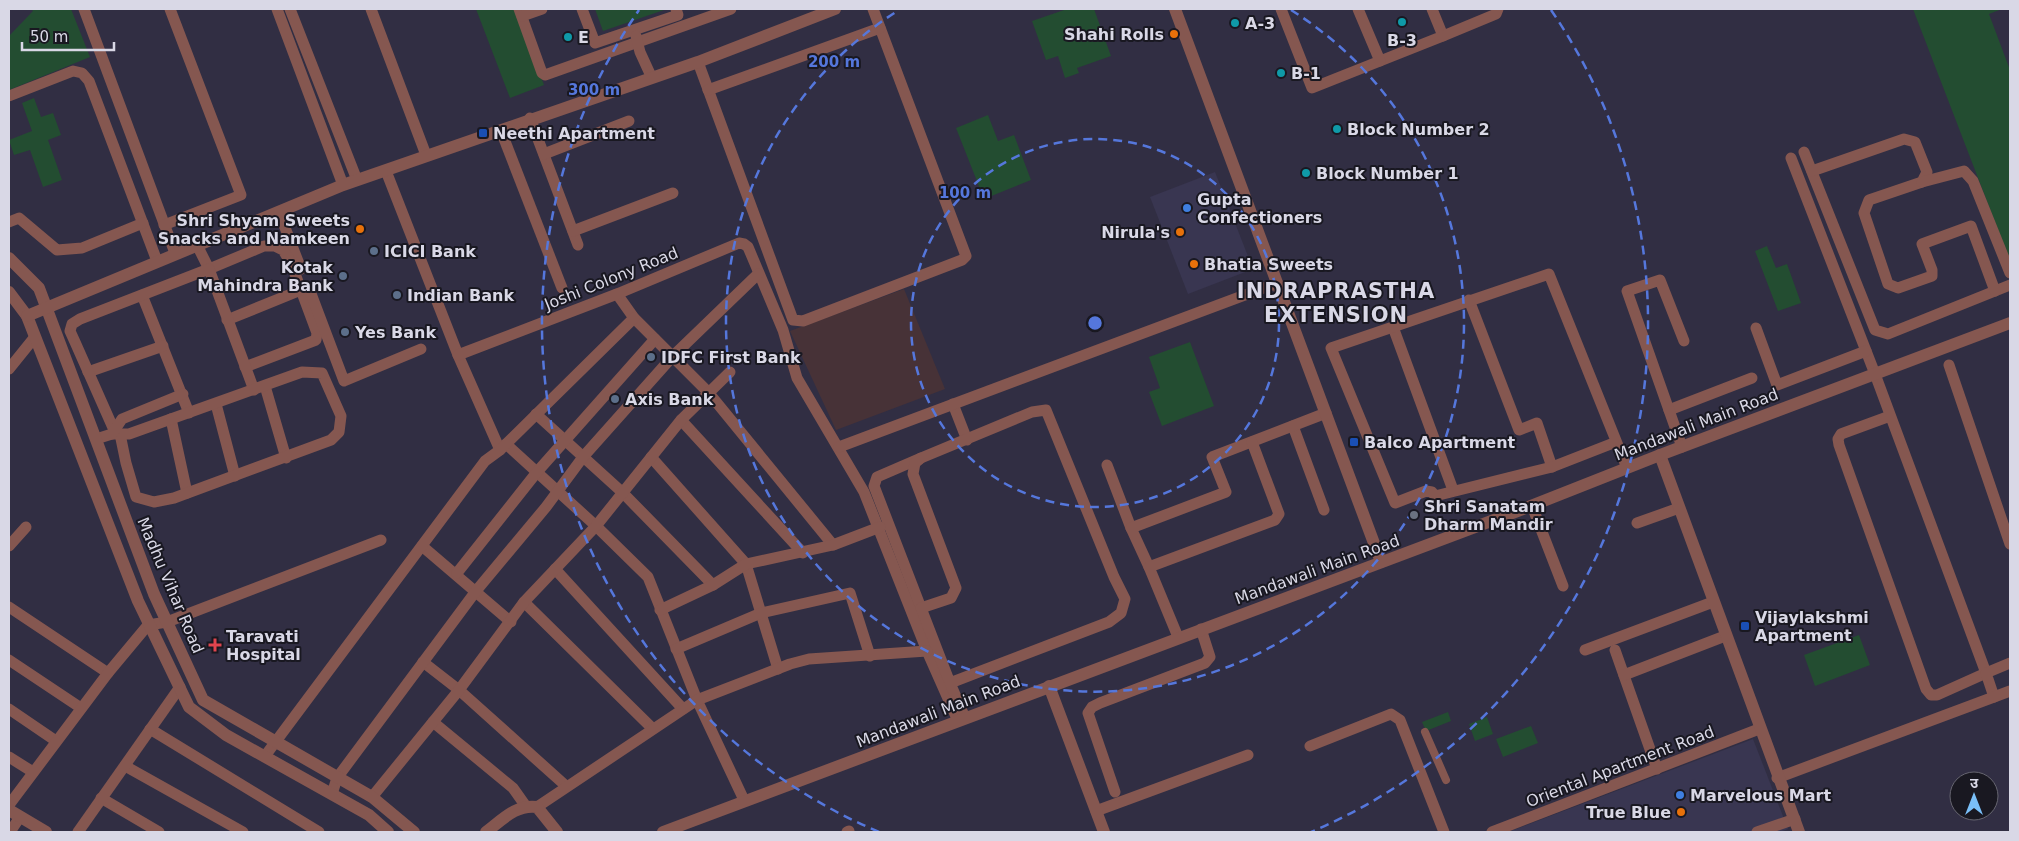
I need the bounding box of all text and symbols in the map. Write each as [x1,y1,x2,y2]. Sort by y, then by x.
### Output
place label: A-3 [1245,14,1275,33]
marker: B-3 [1396,16,1408,28]
marker: A-3 [1229,17,1241,29]
scale bar [22,20,115,52]
place label: Shahi Rolls [1064,25,1164,44]
text: 50 m [30,28,68,46]
place label: E [578,28,589,47]
marker: Shahi Rolls [1168,28,1180,40]
marker: E [562,31,574,43]
place label: B-3 [1387,31,1417,50]
text: 200 m [808,53,860,71]
place label: B-1 [1291,64,1321,83]
marker: B-1 [1275,67,1287,79]
text: 300 m [568,81,620,99]
place label: Block Number 2 [1347,120,1490,139]
marker: Block Number 2 [1331,123,1343,135]
place label: Neethi Apartment [493,124,655,143]
marker: Neethi Apartment [477,127,489,139]
place label: Block Number 1 [1316,164,1459,183]
marker: Block Number 1 [1300,167,1312,179]
text: 100 m [939,184,991,202]
place label: Gupta Confectioners [1197,190,1322,227]
marker: Gupta Confectioners [1181,202,1193,214]
place label: Shri Shyam Sweets Snacks and Namkeen [158,211,350,248]
marker: Shri Shyam Sweets Snacks and Namkeen [354,223,366,235]
place label: Nirula's [1101,223,1170,242]
marker: Nirula's [1174,226,1186,238]
place label: ICICI Bank [384,242,476,261]
street label: Joshi Colony Road [541,243,681,314]
marker: ICICI Bank [368,245,380,257]
place label: Bhatia Sweets [1204,255,1333,274]
place label: Kotak Mahindra Bank [197,258,333,295]
marker: Bhatia Sweets [1188,258,1200,270]
marker: Kotak Mahindra Bank [337,270,349,282]
district label: INDRAPRASTHA EXTENSION [1237,279,1435,327]
place label: Indian Bank [407,286,514,305]
marker: Indian Bank [391,289,403,301]
centre of rings [1086,314,1104,332]
place label: Yes Bank [354,323,436,342]
marker: Yes Bank [339,326,351,338]
place label: IDFC First Bank [661,348,801,367]
marker: IDFC First Bank [645,351,657,363]
street label: Mandawali Main Road [1612,384,1781,465]
place label: Axis Bank [625,390,714,409]
marker: Axis Bank [609,393,621,405]
place label: Balco Apartment [1364,433,1516,452]
marker: Balco Apartment [1348,436,1360,448]
place label: Shri Sanatam Dharm Mandir [1424,497,1553,534]
marker: Shri Sanatam Dharm Mandir [1408,509,1420,521]
street label: Madhu Vihar Road [133,514,208,656]
street label: Mandawali Main Road [1232,531,1402,608]
place label: Vijaylakshmi Apartment [1755,608,1869,645]
marker: Vijaylakshmi Apartment [1739,620,1751,632]
place label: Taravati Hospital [226,627,301,664]
marker: Taravati Hospital [208,638,222,652]
street label: Mandawali Main Road [854,671,1023,752]
street label: Oriental Apartment Road [1523,722,1717,811]
north arrow [1949,771,1999,821]
text: उ [1970,775,1979,791]
place label: Marvelous Mart [1690,786,1831,805]
marker: Marvelous Mart [1674,789,1686,801]
place label: True Blue [1586,803,1671,822]
marker: True Blue [1675,806,1687,818]

